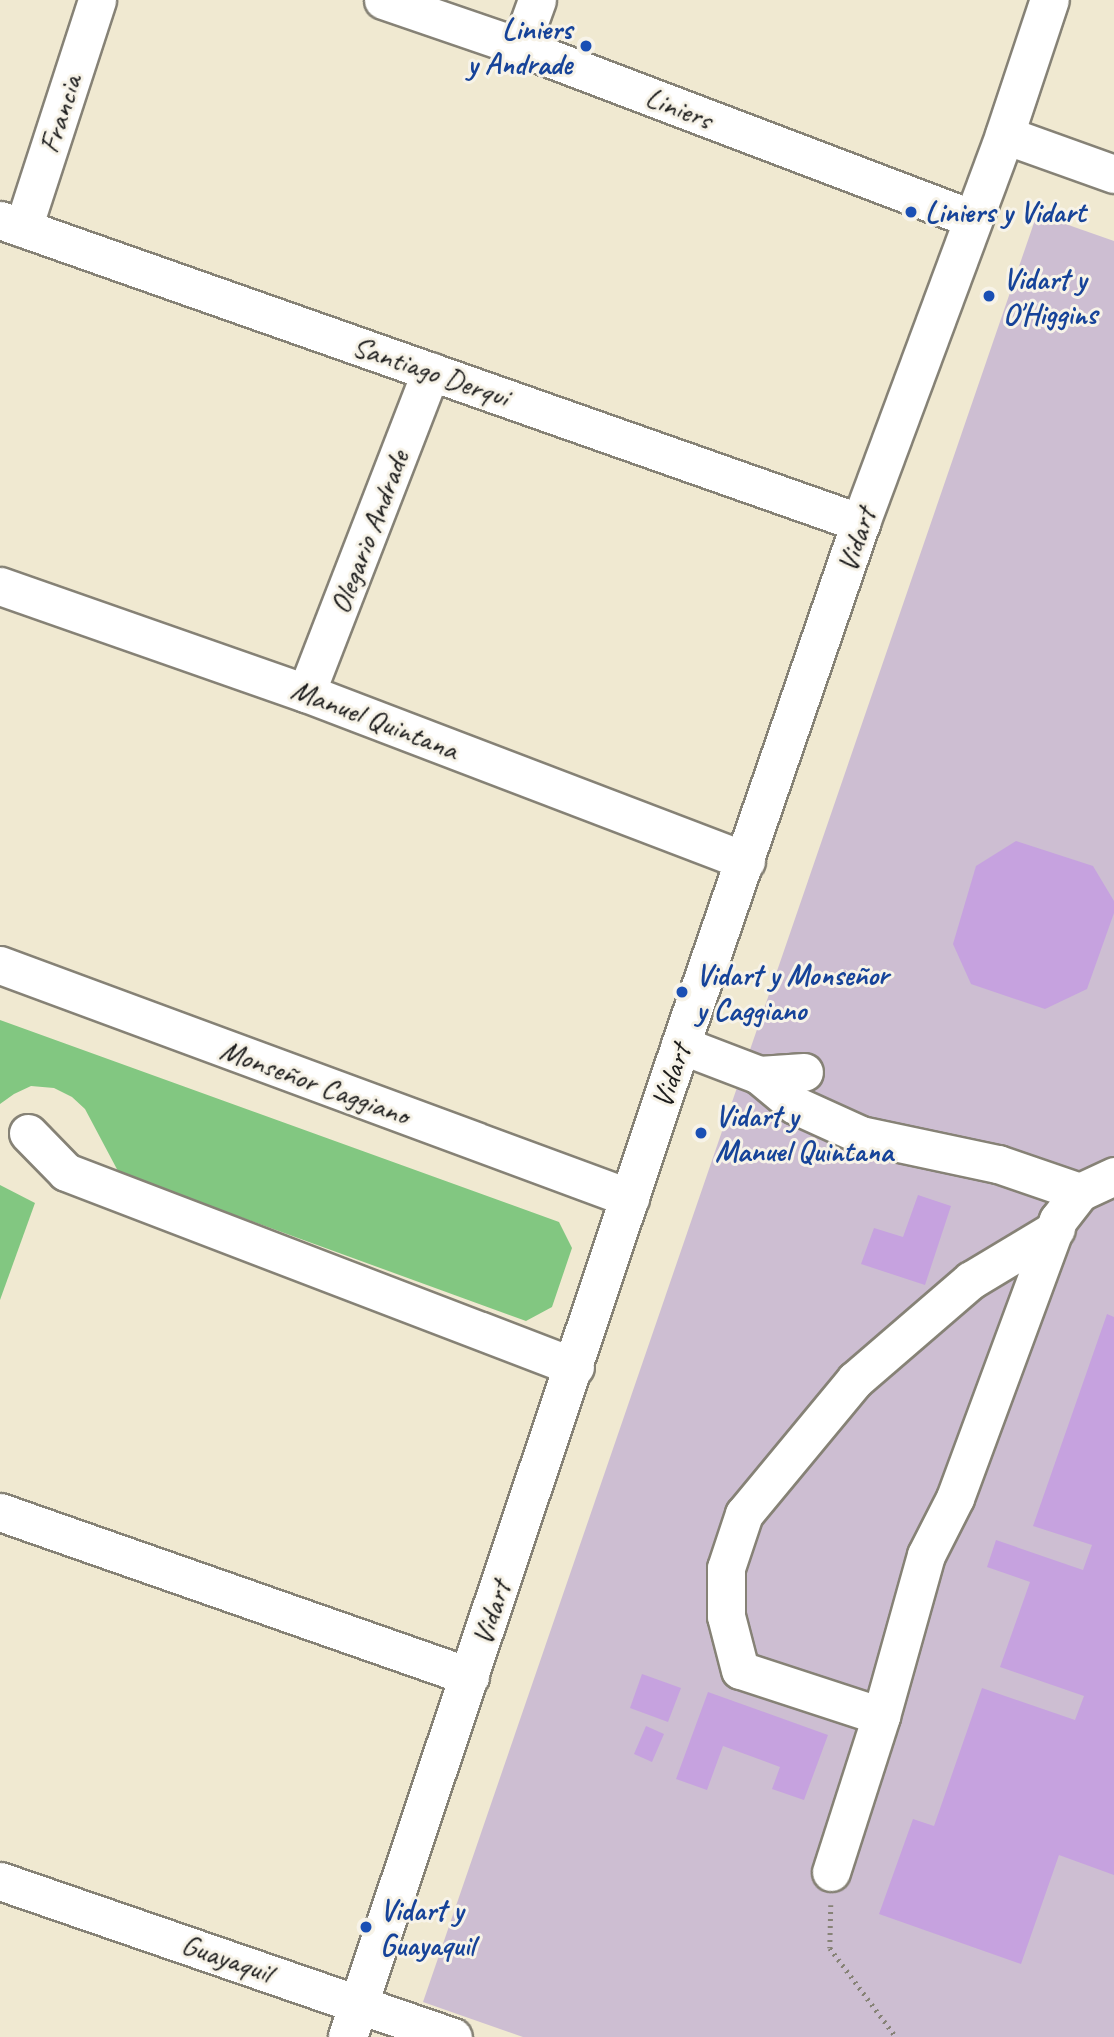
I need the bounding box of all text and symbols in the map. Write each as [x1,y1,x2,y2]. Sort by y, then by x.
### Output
place label: Liniers y Andrade [467,11,572,82]
marker: Liniers y Andrade [578,38,594,54]
street label: Francia [31,71,89,157]
street label: Liniers [641,79,717,137]
place label: Liniers y Vidart [925,194,1085,230]
marker: Liniers y Vidart [903,204,919,220]
place label: Vidart y O'Higgins [1003,261,1097,332]
marker: Vidart y O'Higgins [981,288,997,304]
street label: Santiago Derqui [348,327,514,415]
street label: Olegario Andrade [321,445,417,619]
street label: Vidart [828,503,884,577]
street label: Manuel Quintana [287,671,463,767]
place label: Vidart y Monseñor y Caggiano [696,957,889,1028]
marker: Vidart y Monseñor y Caggiano [674,984,690,1000]
street label: Monseñor Caggiano [216,1031,414,1133]
street label: Vidart [643,1039,699,1113]
place label: Vidart y Manuel Quintana [715,1098,893,1168]
marker: Vidart y Manuel Quintana [693,1125,709,1141]
street label: Vidart [463,1576,519,1650]
place label: Vidart y Guayaquil [380,1892,475,1962]
marker: Vidart y Guayaquil [358,1919,374,1935]
street label: Guayaquil [177,1926,277,1990]

